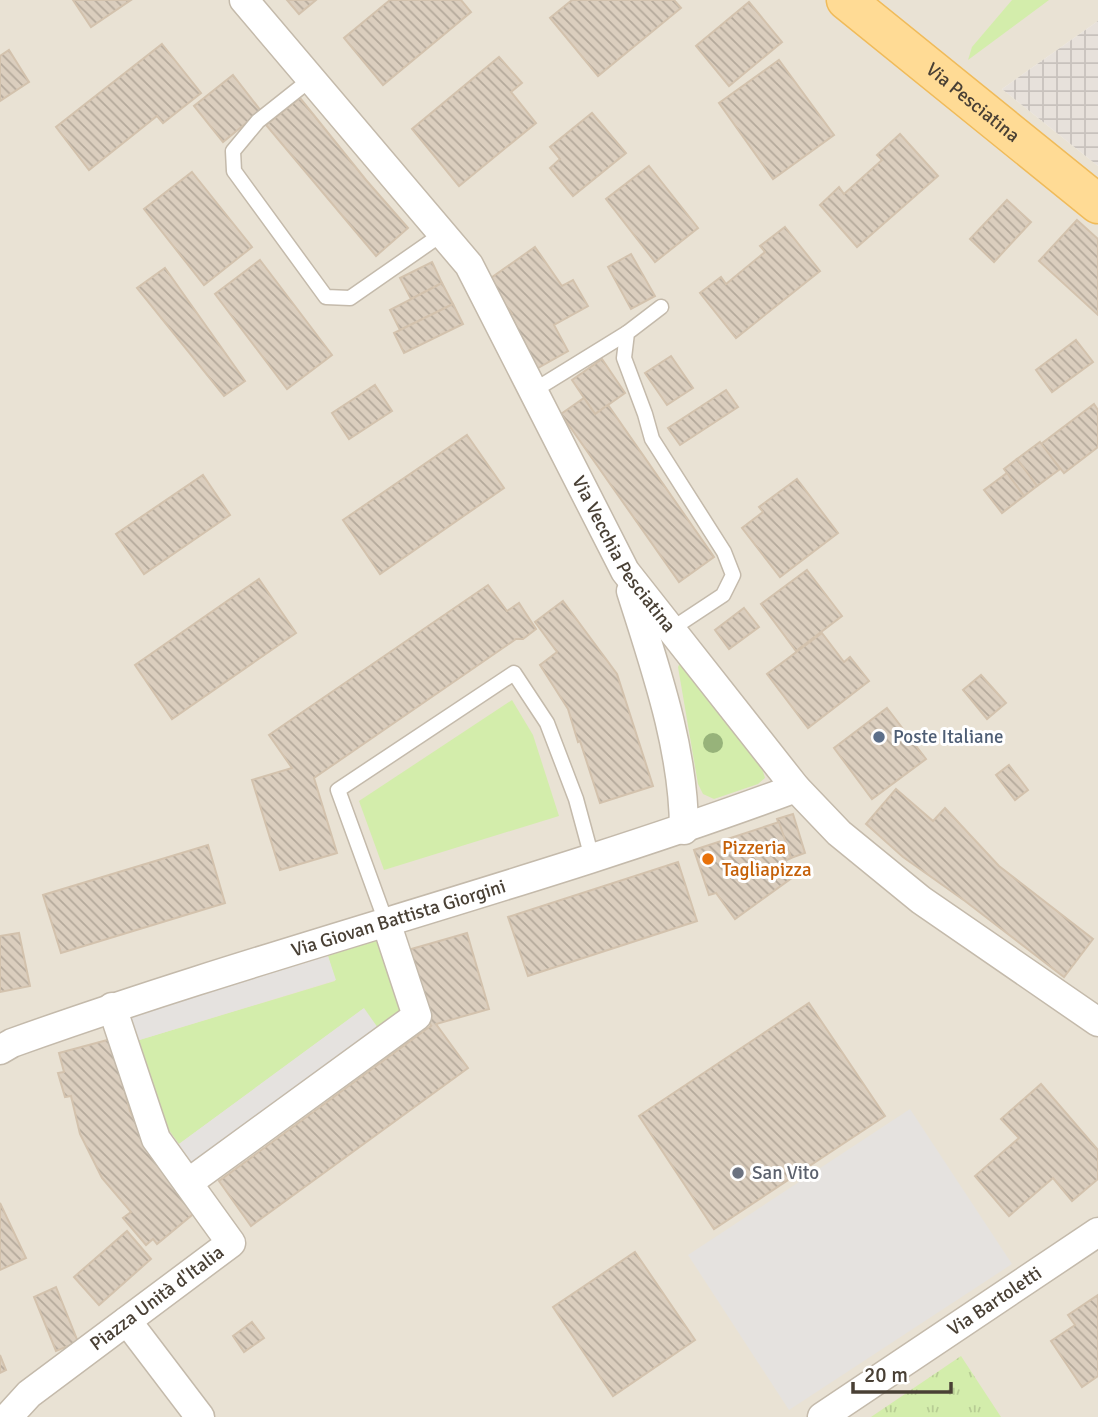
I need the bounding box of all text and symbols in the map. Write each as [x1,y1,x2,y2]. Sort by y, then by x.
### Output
street label: Via Pesciatina [921,57,1024,148]
street label: Via Vecchia Pesciatina [566,472,681,637]
place label: Poste Italiane [893,725,1004,749]
marker: Poste Italiane [871,729,887,745]
place label: Pizzeria Tagliapizza [722,836,812,882]
marker: Pizzeria Tagliapizza [700,851,716,867]
street label: Via Giovan Battista Giorgini [288,874,509,963]
place label: San Vito [752,1161,819,1185]
marker: San Vito [730,1165,746,1181]
street label: Piazza Unità d'Italia [85,1240,229,1356]
street label: Via Bartoletti [943,1261,1046,1341]
scale bar [853,1350,951,1394]
text: 20 m [864,1362,908,1388]

